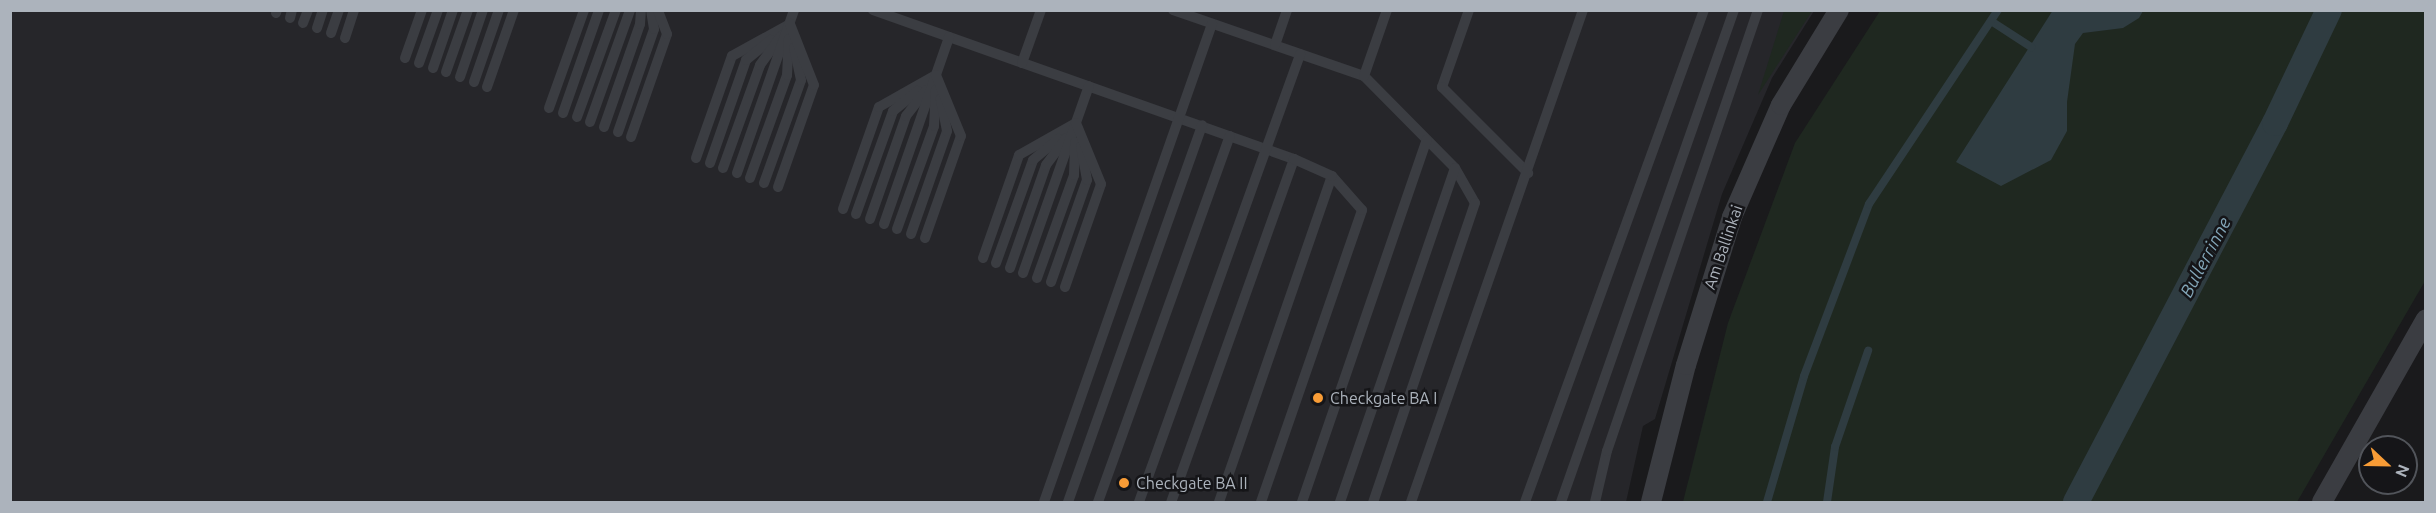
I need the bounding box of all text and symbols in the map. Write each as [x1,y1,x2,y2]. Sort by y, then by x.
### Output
street label: Am Ballinkai [1700,202,1746,292]
water label: Bullerrinne [2175,213,2235,301]
place label: Checkgate BA I [1330,388,1437,408]
marker: Checkgate BA I [1311,391,1325,405]
north arrow [2358,435,2418,495]
text: N [2392,462,2413,480]
place label: Checkgate BA II [1136,473,1248,493]
marker: Checkgate BA II [1117,476,1131,490]

